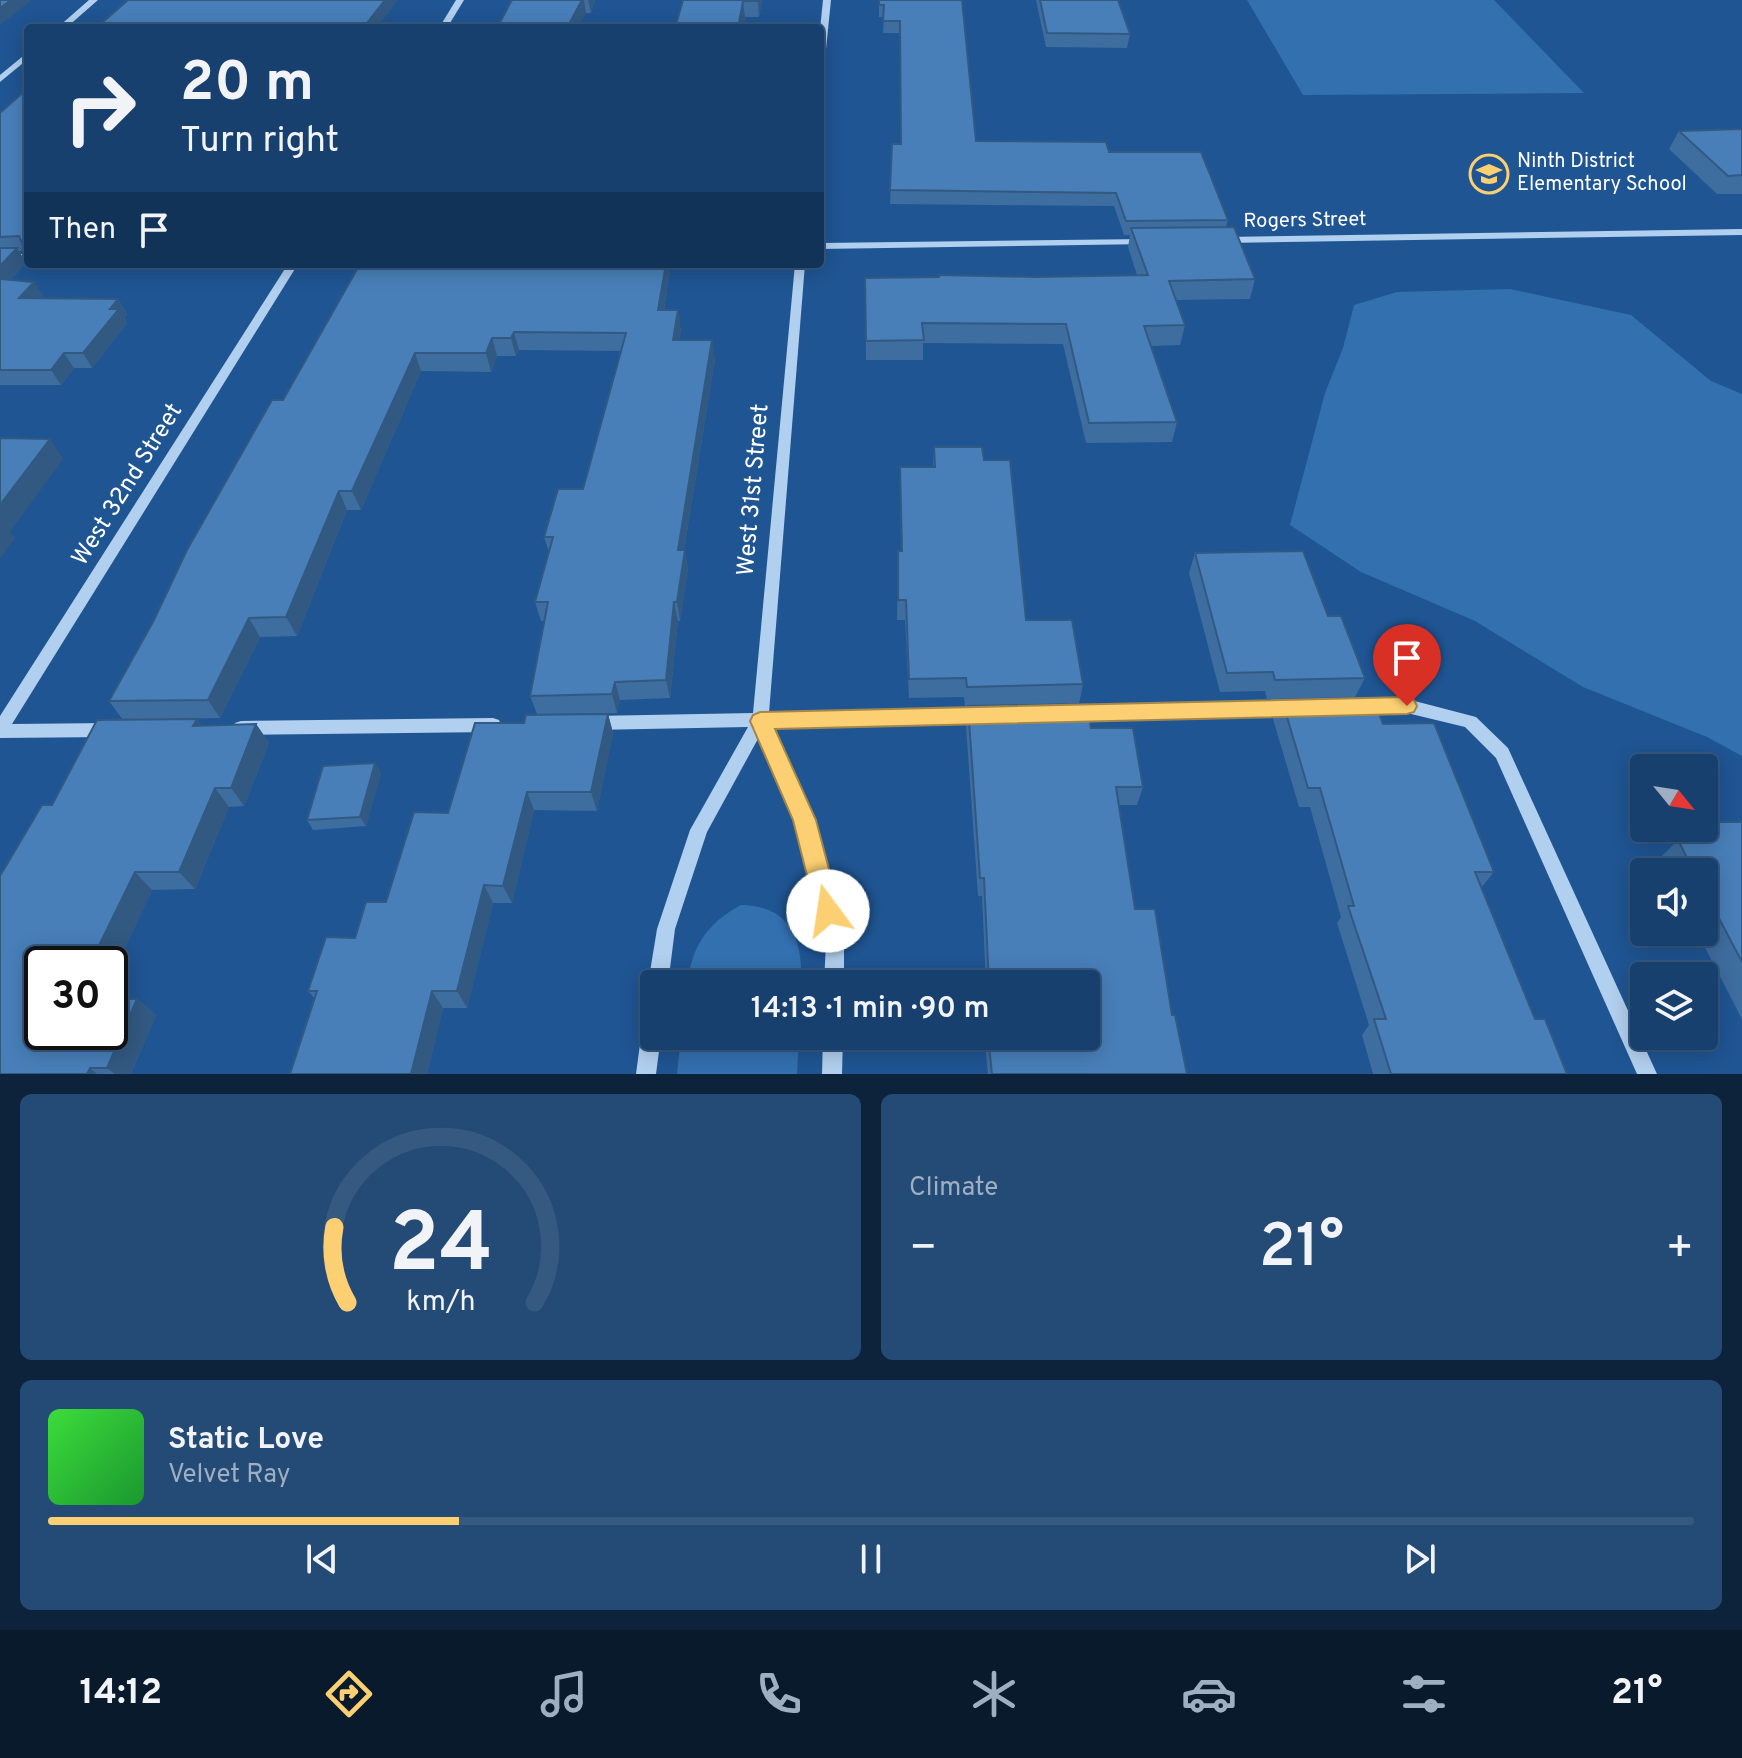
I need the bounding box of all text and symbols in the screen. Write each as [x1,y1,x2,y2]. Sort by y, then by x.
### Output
text: 20 m [180,50,314,120]
icon: right [48,56,152,160]
text: Turn right [180,119,339,165]
place label: Ninth District Elementary School [1517,149,1687,198]
school or university icon: Ninth District Elementary School [1468,153,1510,195]
street label: Rogers Street [1243,207,1367,235]
icon: arrive [132,208,176,252]
text: Then [48,212,116,249]
street label: West 32nd Street [66,398,190,572]
street label: West 31st Street [732,403,776,577]
pin [1373,624,1441,706]
icon: arrive [1385,636,1429,680]
north arrow [1630,754,1718,842]
map controls [1630,754,1718,1050]
button: sound [1630,858,1718,946]
position arrow [786,869,870,953]
speed limit sign: 30 [24,946,128,1050]
button: layers [1630,962,1718,1050]
text: 14:13 · 1 min · 90 m [751,991,989,1028]
text: Climate [909,1172,998,1205]
text: 24 [388,1196,493,1301]
text: 21° [1259,1212,1344,1288]
text: − [909,1222,937,1278]
text: + [1666,1222,1694,1278]
text: km/h [406,1285,475,1321]
text: Static Love [168,1422,324,1459]
text: Velvet Ray [168,1459,291,1492]
icon: previous [300,1537,344,1581]
icon: pause [849,1537,893,1581]
icon: next [1398,1537,1442,1581]
icon: directions [321,1666,377,1722]
icon: music [536,1666,592,1722]
icon: phone [751,1666,807,1722]
icon: climate [966,1666,1022,1722]
icon: car [1181,1666,1237,1722]
icon: filters [1396,1666,1452,1722]
text: 14:12 [79,1671,162,1717]
text: 21° [1611,1671,1663,1717]

